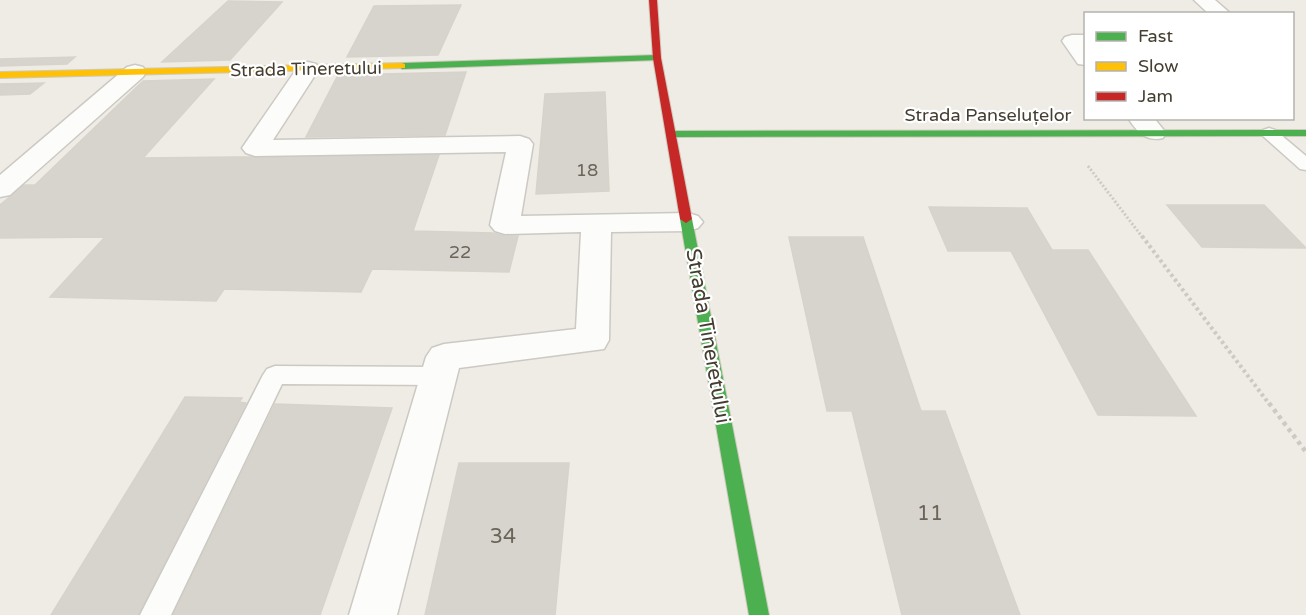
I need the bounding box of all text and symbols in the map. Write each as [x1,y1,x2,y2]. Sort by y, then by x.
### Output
legend [1084,12,1294,120]
text: Fast [1138,25,1173,47]
text: Slow [1138,55,1179,77]
street label: Strada Tineretului [230,57,382,81]
text: Jam [1138,85,1173,107]
street label: Strada Panseluțelor [905,104,1072,126]
house number: 18 [576,159,598,181]
house number: 22 [449,241,471,263]
street label: Strada Tineretului [680,247,736,425]
house number: 11 [917,501,943,526]
house number: 34 [490,524,516,549]

